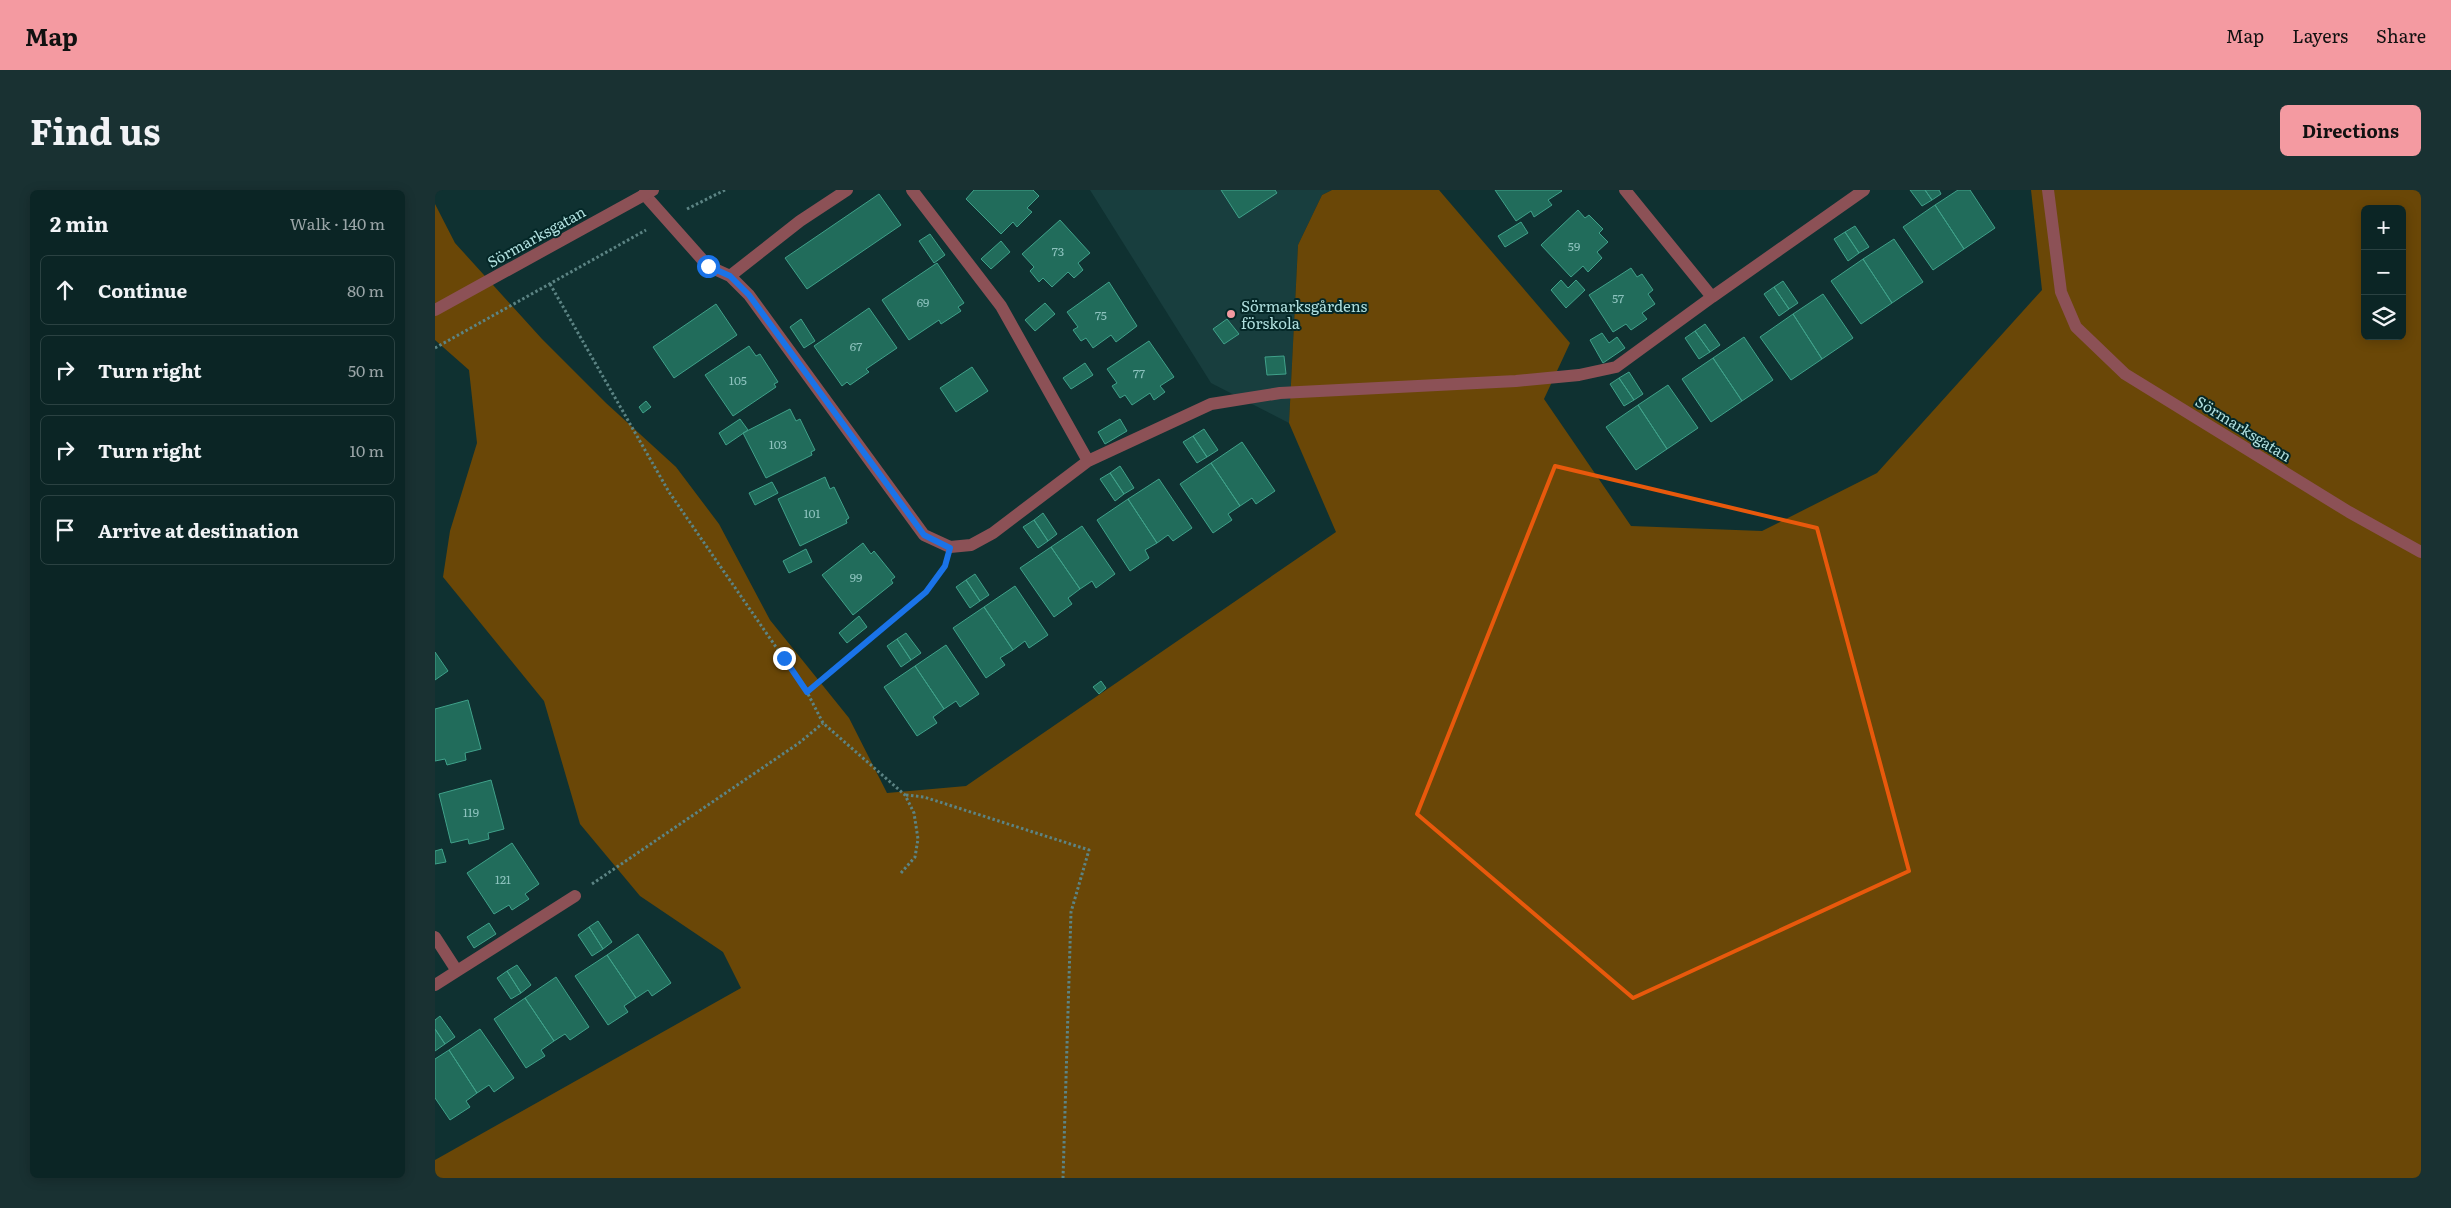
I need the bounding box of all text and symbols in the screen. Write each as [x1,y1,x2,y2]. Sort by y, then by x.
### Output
text: Map [25,18,78,53]
text: Map [2226,22,2264,49]
text: Layers [2292,22,2348,49]
text: Share [2376,22,2426,49]
text: Find us [30,104,160,156]
button: Directions [2280,105,2421,156]
street label: Sörmarksgatan [483,199,590,273]
map controls [2361,205,2406,340]
button: + [2361,205,2406,250]
text: 2 min [50,207,109,238]
text: Walk · 140 m [290,211,385,235]
house number: 59 [1568,237,1580,255]
house number: 73 [1052,242,1064,260]
button: − [2361,250,2406,295]
route start [697,255,720,278]
icon: ahead [51,276,79,304]
text: Continue [98,276,187,304]
text: 80 m [347,278,384,302]
house number: 57 [1612,289,1624,307]
house number: 69 [917,293,929,311]
place label: Sörmarksgårdens förskola [1241,294,1367,334]
button: layers [2361,295,2406,340]
house number: 75 [1095,306,1107,324]
marker: Sörmarksgårdens förskola [1225,308,1237,320]
house number: 67 [850,337,862,355]
icon: right [51,356,79,384]
text: Turn right [98,356,202,384]
text: 50 m [348,358,384,382]
house number: 77 [1133,364,1145,382]
house number: 105 [729,371,747,389]
street label: Sörmarksgatan [2191,389,2297,467]
house number: 103 [769,435,787,453]
icon: right [51,436,79,464]
text: Turn right [98,436,202,464]
text: 10 m [350,438,384,462]
house number: 101 [804,504,820,522]
icon: arrive [51,516,79,544]
text: Arrive at destination [98,516,299,544]
house number: 99 [850,568,862,586]
route end [773,647,796,670]
house number: 119 [463,803,479,821]
house number: 121 [495,870,511,888]

